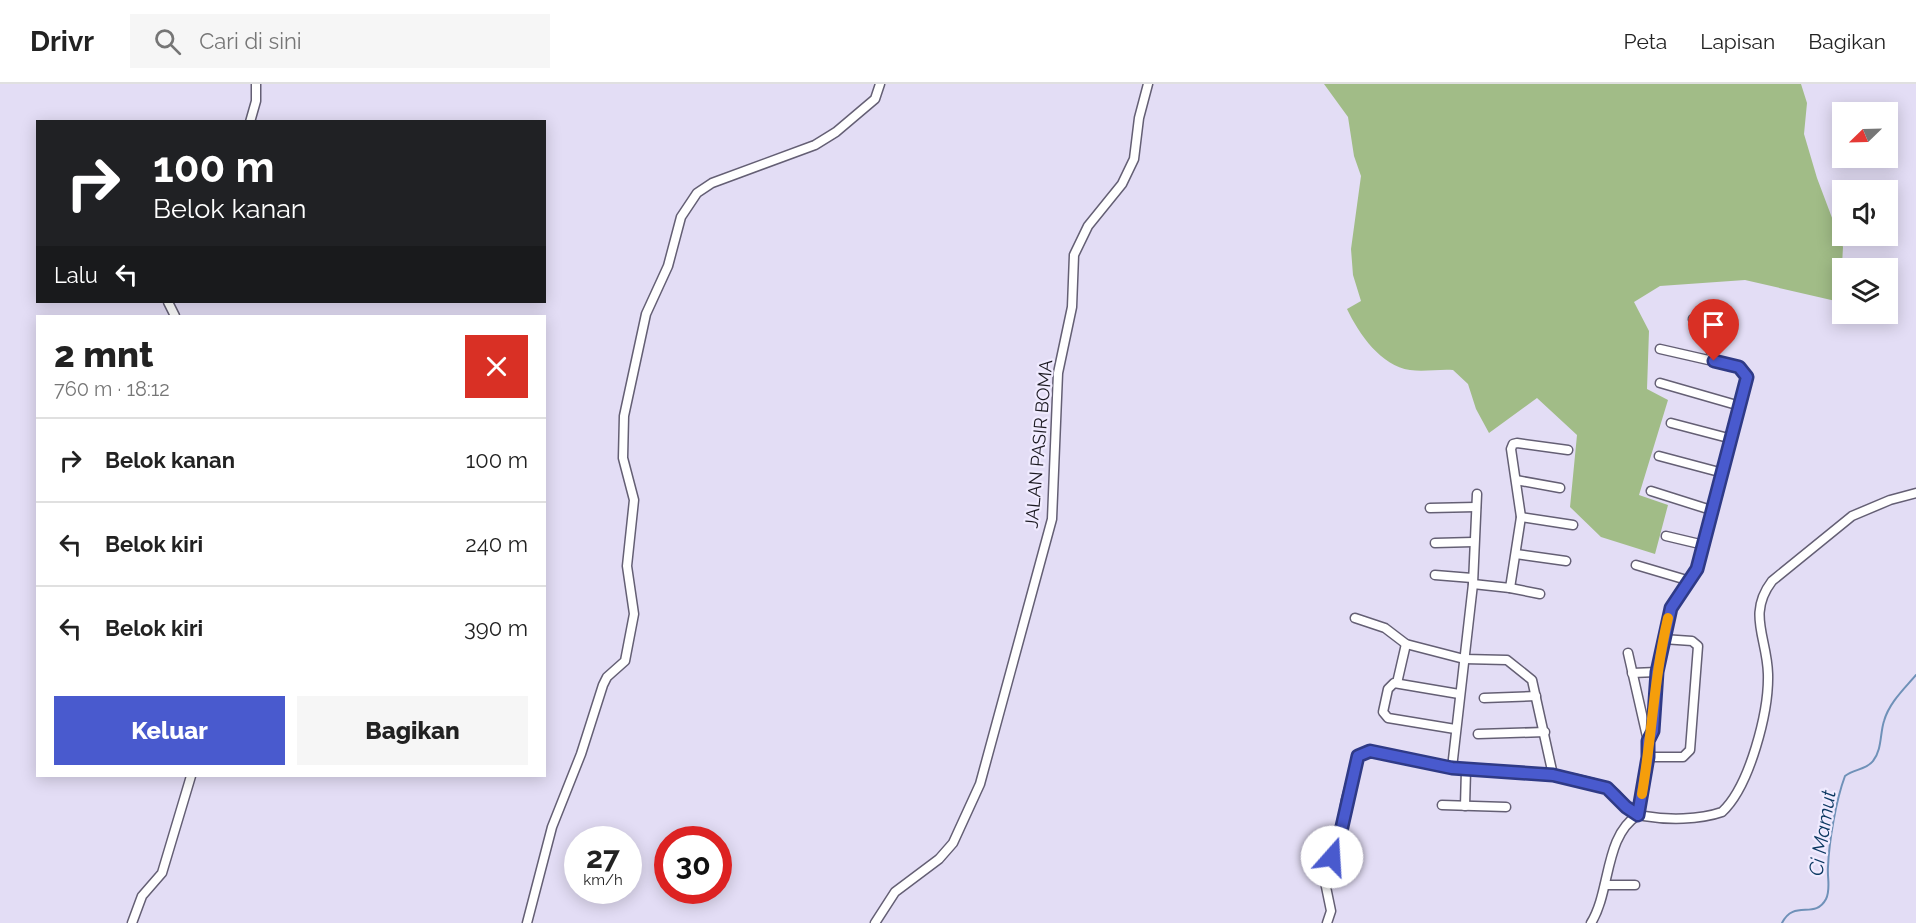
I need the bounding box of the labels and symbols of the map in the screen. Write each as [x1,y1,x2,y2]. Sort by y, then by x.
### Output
north arrow [1832,102,1898,168]
pin [1688,299,1739,361]
street label: JALAN PASIR BOMA [1021,359,1056,529]
water label: Ci Mamut [1803,788,1841,877]
position arrow [1300,825,1364,889]
speed limit sign: 30 [654,826,732,904]

